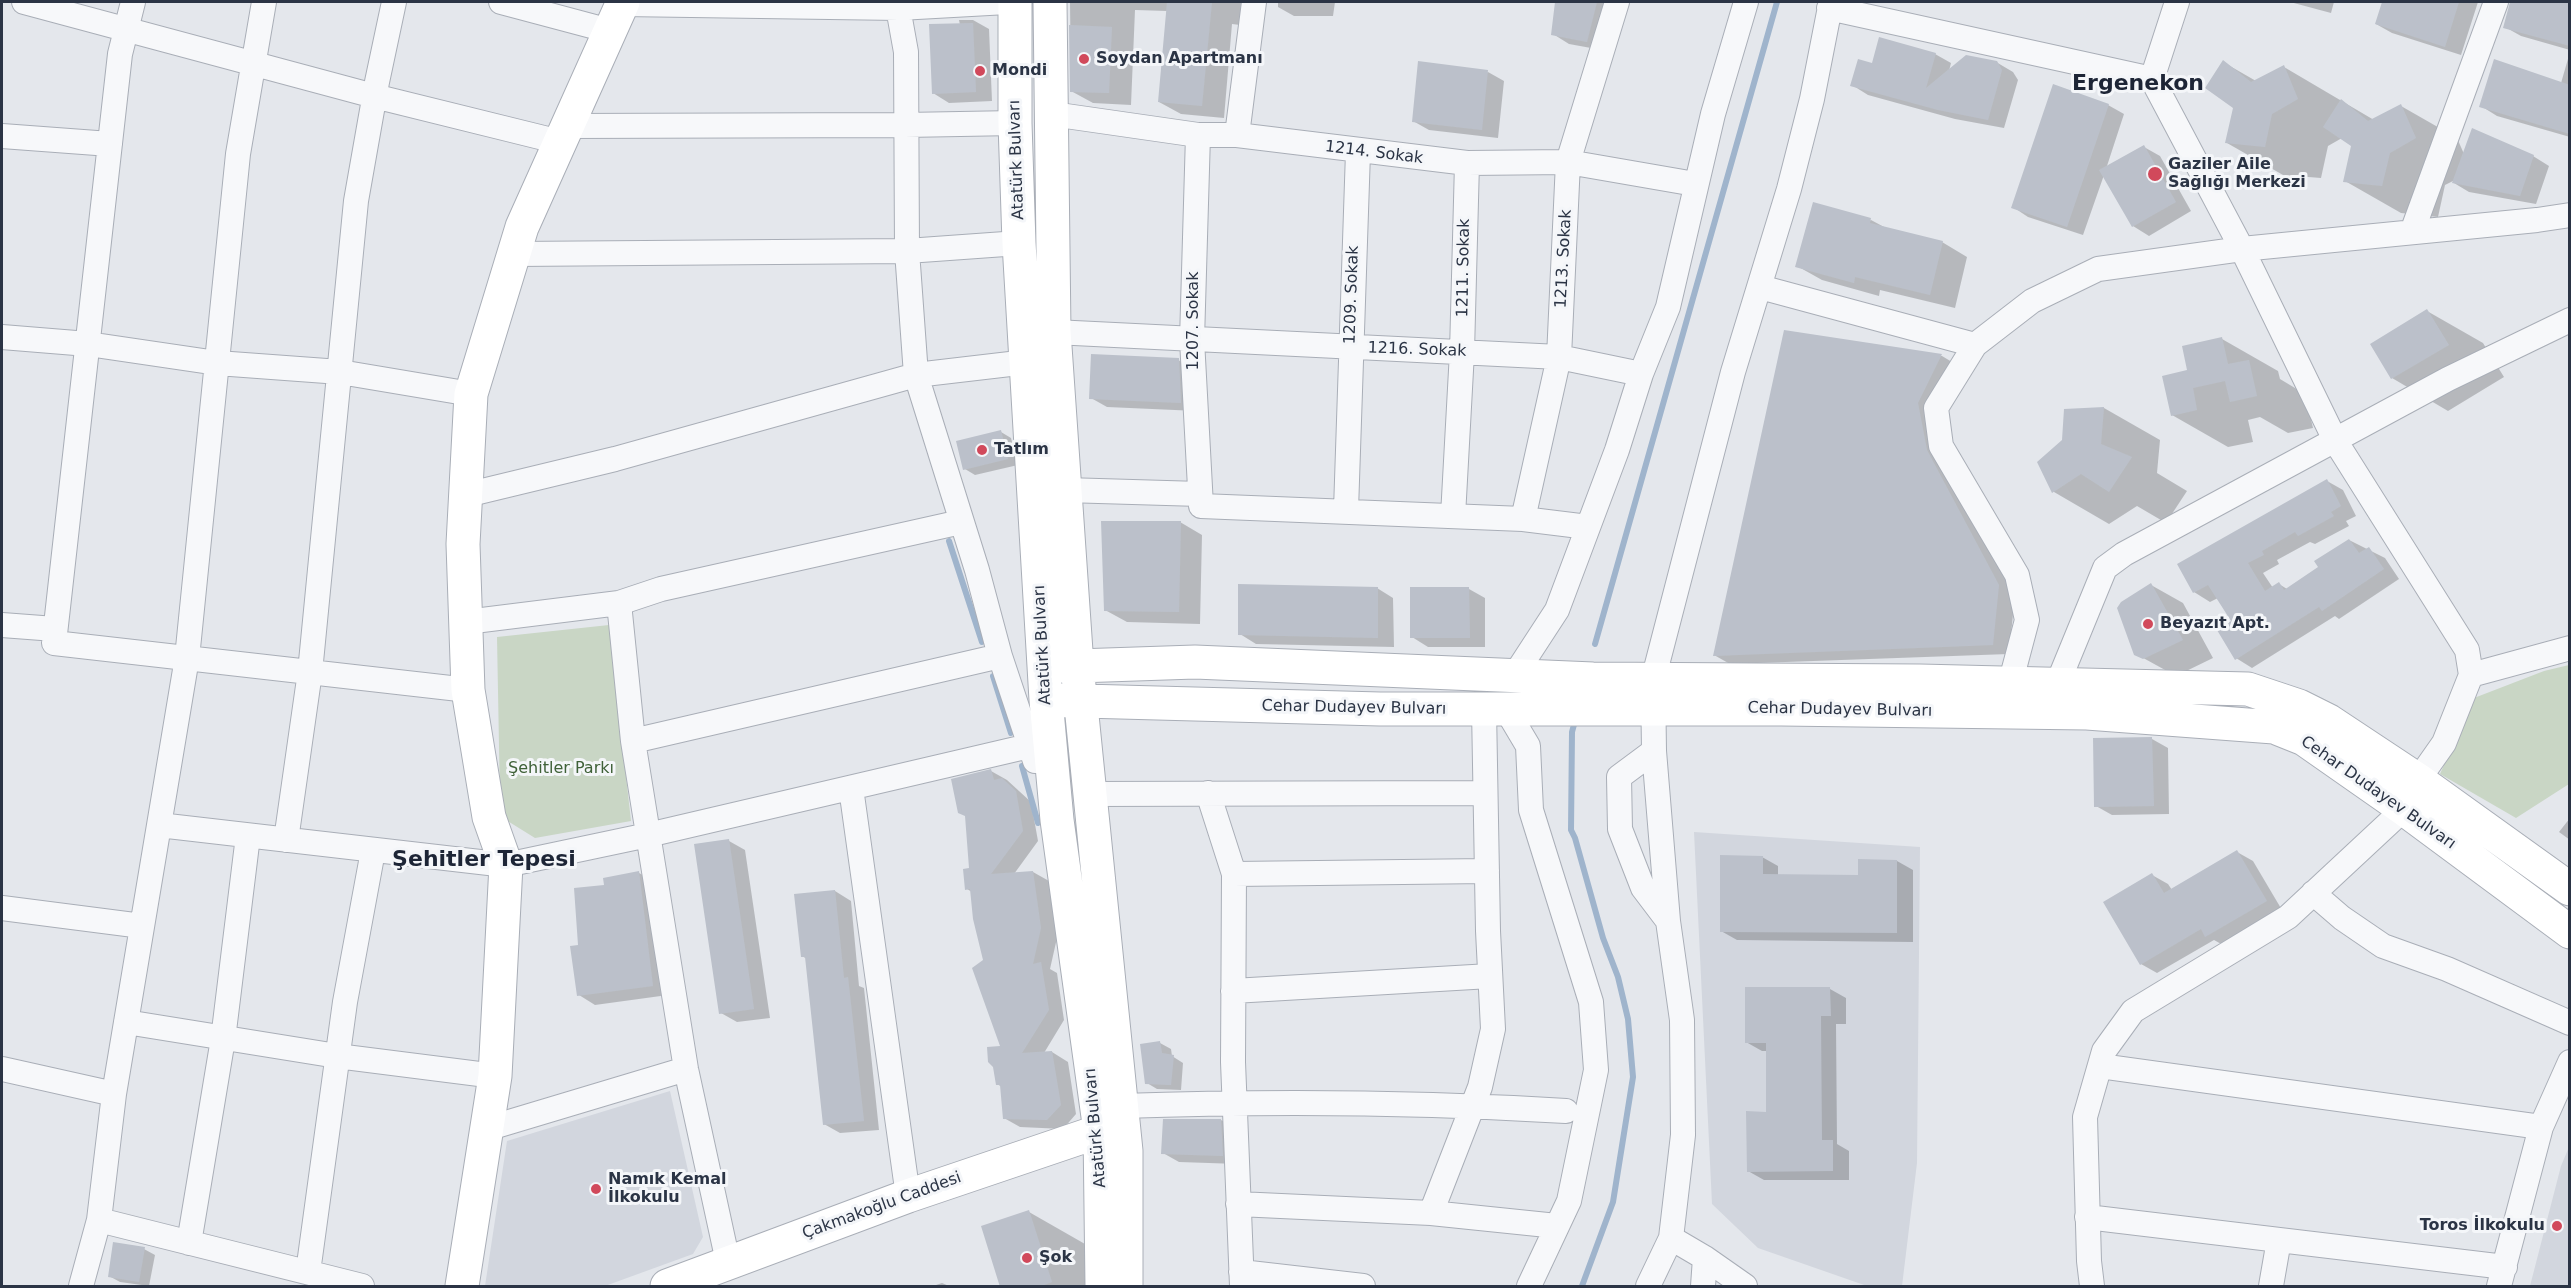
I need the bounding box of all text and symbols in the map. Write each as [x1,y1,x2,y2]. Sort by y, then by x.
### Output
place label: Soydan Apartmanı [1096,49,1263,69]
marker: Soydan Apartmanı [1077,52,1091,66]
place label: Mondi [992,61,1047,81]
marker: Mondi [973,64,987,78]
district label: Ergenekon [2072,71,2204,97]
street label: Atatürk Bulvarı [1005,100,1029,220]
street label: 1214. Sokak [1324,137,1424,169]
place label: Gaziler Aile Sağlığı Merkezi [2168,155,2306,193]
marker: Gaziler Aile Sağlığı Merkezi [2146,165,2164,183]
street label: 1213. Sokak [1552,209,1576,309]
street label: 1211. Sokak [1454,218,1474,318]
street label: 1209. Sokak [1341,245,1363,345]
street label: 1207. Sokak [1184,272,1204,370]
street label: 1216. Sokak [1367,339,1467,361]
place label: Tatlım [994,440,1049,460]
marker: Tatlım [975,443,989,457]
street label: Atatürk Bulvarı [1030,585,1056,705]
place label: Beyazıt Apt. [2160,614,2270,634]
marker: Beyazıt Apt. [2141,617,2155,631]
street label: Cehar Dudayev Bulvarı [1261,697,1447,719]
street label: Cehar Dudayev Bulvarı [1747,699,1933,721]
street label: Cehar Dudayev Bulvarı [2297,732,2459,854]
park label: Şehitler Parkı [508,759,614,779]
district label: Şehitler Tepesi [392,847,576,873]
street label: Atatürk Bulvarı [1081,1067,1111,1189]
street label: Çakmakoğlu Caddesi [800,1168,964,1244]
place label: Namık Kemal İlkokulu [608,1170,726,1208]
marker: Namık Kemal İlkokulu [589,1182,603,1196]
place label: Toros İlkokulu [2420,1216,2545,1236]
marker: Toros İlkokulu [2550,1219,2564,1233]
place label: Şok [1039,1248,1072,1268]
marker: Şok [1020,1251,1034,1265]

